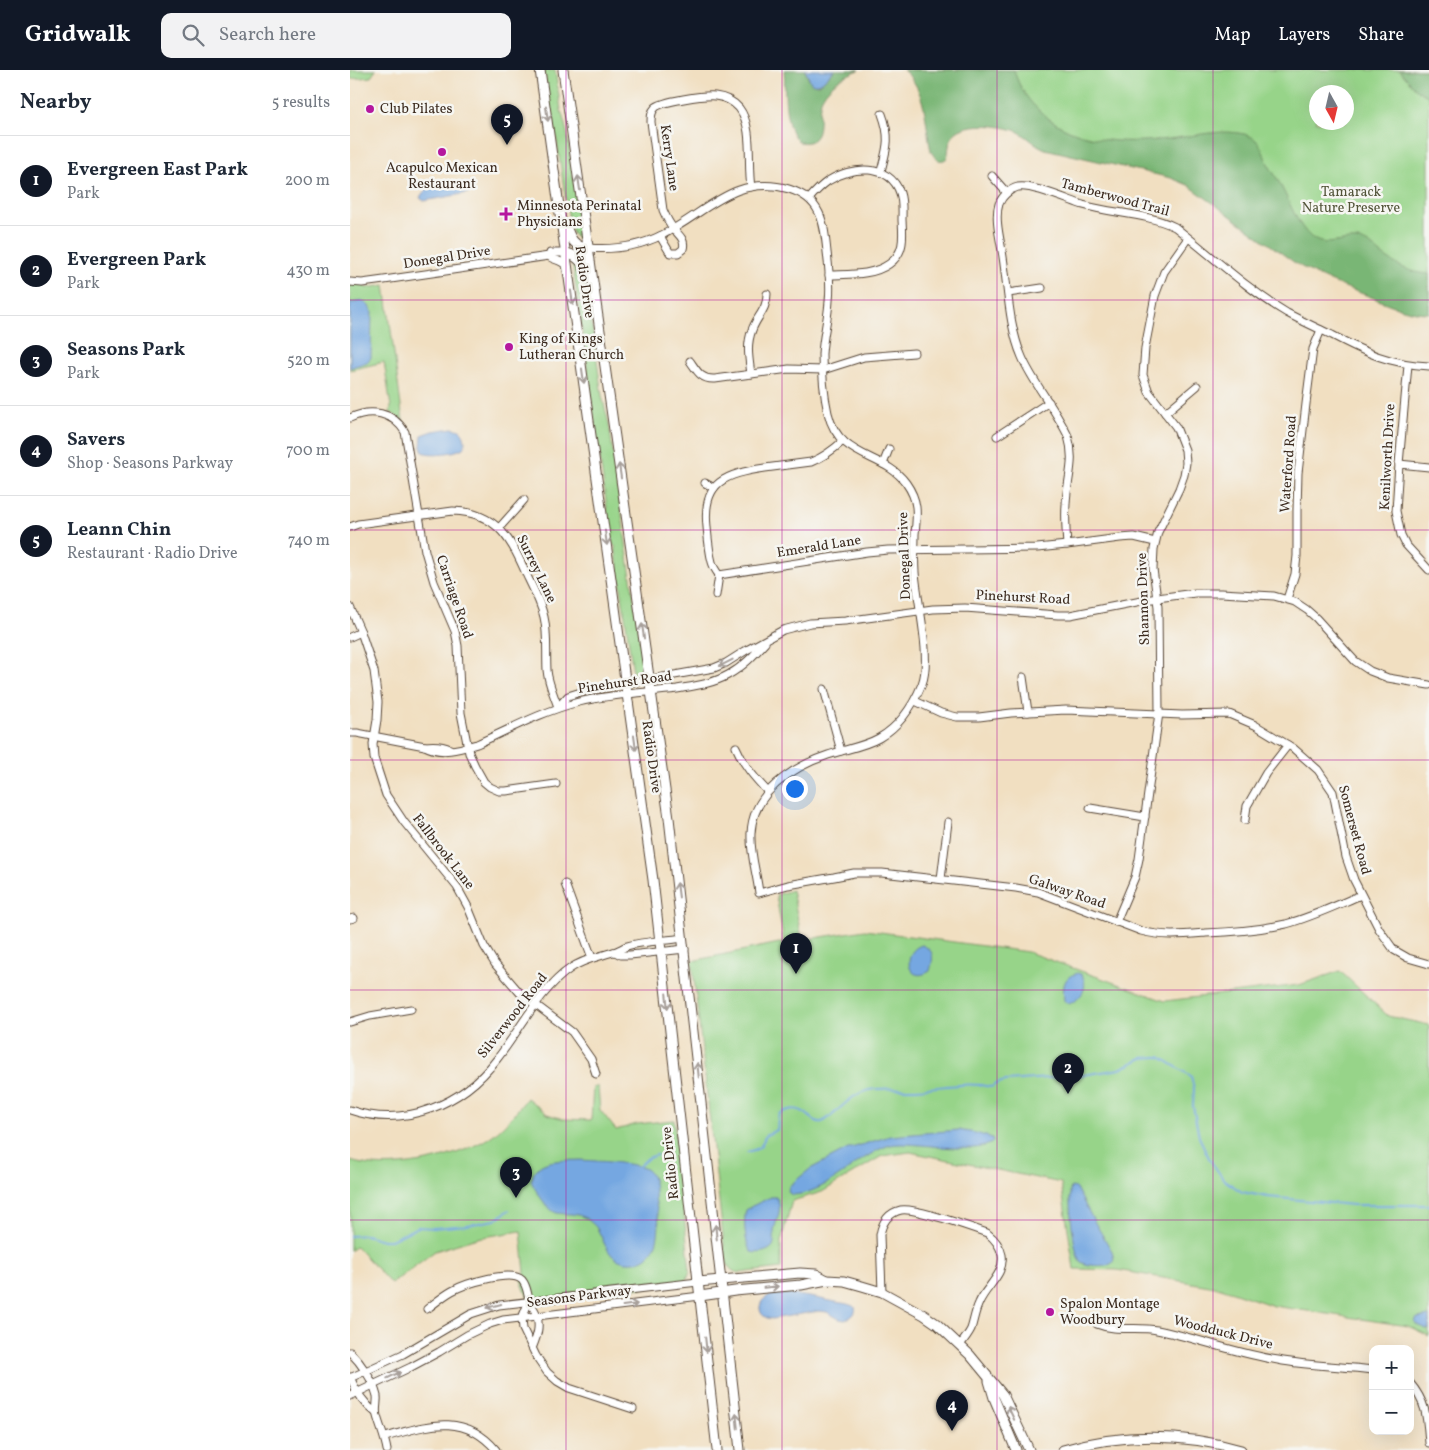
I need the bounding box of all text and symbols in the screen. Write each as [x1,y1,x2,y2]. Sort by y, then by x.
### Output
search box [161,13,511,58]
text: Gridwalk [25,18,131,52]
icon: search [179,21,207,49]
text: Search here [219,22,316,48]
text: Map [1214,23,1250,48]
text: Layers [1278,23,1330,48]
text: Share [1358,23,1404,48]
north arrow [1309,85,1354,130]
text: Nearby [20,88,91,117]
text: 5 results [272,92,330,114]
place label: Club Pilates [380,100,452,119]
marker: Club Pilates [364,103,376,115]
pin: 5 [491,104,523,145]
one-way arrow [542,105,552,121]
street label: Kerry Lane [655,123,683,193]
marker: Acapulco Mexican Restaurant [436,146,448,158]
text: Evergreen East Park [67,157,248,183]
place label: Acapulco Mexican Restaurant [386,159,498,194]
text: 1 [33,170,39,192]
text: 200 m [285,170,330,192]
street label: Tamberwood Trail [1059,174,1171,222]
one-way arrow [574,175,584,191]
text: Park [67,183,100,205]
park label: Tamarack Nature Preserve [1302,183,1401,218]
place label: Minnesota Perinatal Physicians [517,197,642,232]
marker: Minnesota Perinatal Physicians [499,207,513,221]
street label: Donegal Drive [402,242,492,274]
street label: Radio Drive [570,244,599,320]
text: Evergreen Park [67,247,206,273]
text: 2 [32,260,40,282]
text: 430 m [286,260,330,282]
text: Park [67,273,100,295]
one-way arrow [568,289,578,305]
place label: King of Kings Lutheran Church [519,330,624,365]
text: Seasons Park [67,337,185,363]
marker: King of Kings Lutheran Church [503,341,515,353]
text: 3 [32,350,40,372]
text: 520 m [287,350,330,372]
text: Park [67,363,100,385]
one-way arrow [579,367,589,383]
street label: Kenilworth Drive [1376,403,1400,511]
street label: Waterford Road [1276,415,1302,513]
text: Savers [67,427,125,453]
text: 4 [31,440,41,462]
text: 700 m [286,440,330,462]
text: Shop · Seasons Parkway [67,453,233,475]
one-way arrow [615,463,625,479]
street label: Donegal Drive [894,511,916,600]
text: Leann Chin [67,517,171,543]
one-way arrow [601,529,611,545]
text: 5 [32,530,40,552]
text: 740 m [288,530,330,552]
street label: Emerald Lane [776,531,863,563]
street label: Surrey Lane [511,532,561,607]
text: Restaurant · Radio Drive [67,543,238,565]
street label: Shannon Drive [1133,552,1155,646]
street label: Carriage Road [431,553,477,641]
street label: Pinehurst Road [975,586,1071,610]
one-way arrow [638,624,648,640]
one-way arrow [719,658,734,668]
street label: Pinehurst Road [577,667,673,699]
street label: Radio Drive [637,719,666,795]
one-way arrow [630,734,640,750]
your location [782,776,808,802]
street label: Somerset Road [1333,783,1375,877]
street label: Fallbrook Lane [407,810,479,894]
street label: Galway Road [1026,870,1108,914]
one-way arrow [673,882,683,898]
pin: 1 [780,933,812,974]
street label: Silverwood Road [474,969,552,1063]
one-way arrow [662,992,672,1008]
pin: 2 [1052,1053,1084,1094]
one-way arrow [693,1063,703,1079]
street label: Radio Drive [658,1125,684,1200]
pin: 3 [500,1157,532,1198]
one-way arrow [711,1224,721,1240]
street label: Seasons Parkway [525,1281,633,1313]
one-way arrow [763,1282,779,1292]
place label: Spalon Montage Woodbury [1060,1295,1160,1330]
one-way arrow [622,1300,638,1310]
one-way arrow [486,1302,502,1312]
marker: Spalon Montage Woodbury [1044,1306,1056,1318]
street label: Woodduck Drive [1171,1311,1275,1355]
one-way arrow [701,1337,710,1353]
map controls [1369,1345,1414,1435]
button: + [1369,1345,1414,1390]
one-way arrow [386,1370,401,1379]
pin: 4 [936,1390,968,1431]
button: − [1369,1390,1414,1435]
one-way arrow [1006,1406,1015,1421]
one-way arrow [732,1414,742,1430]

